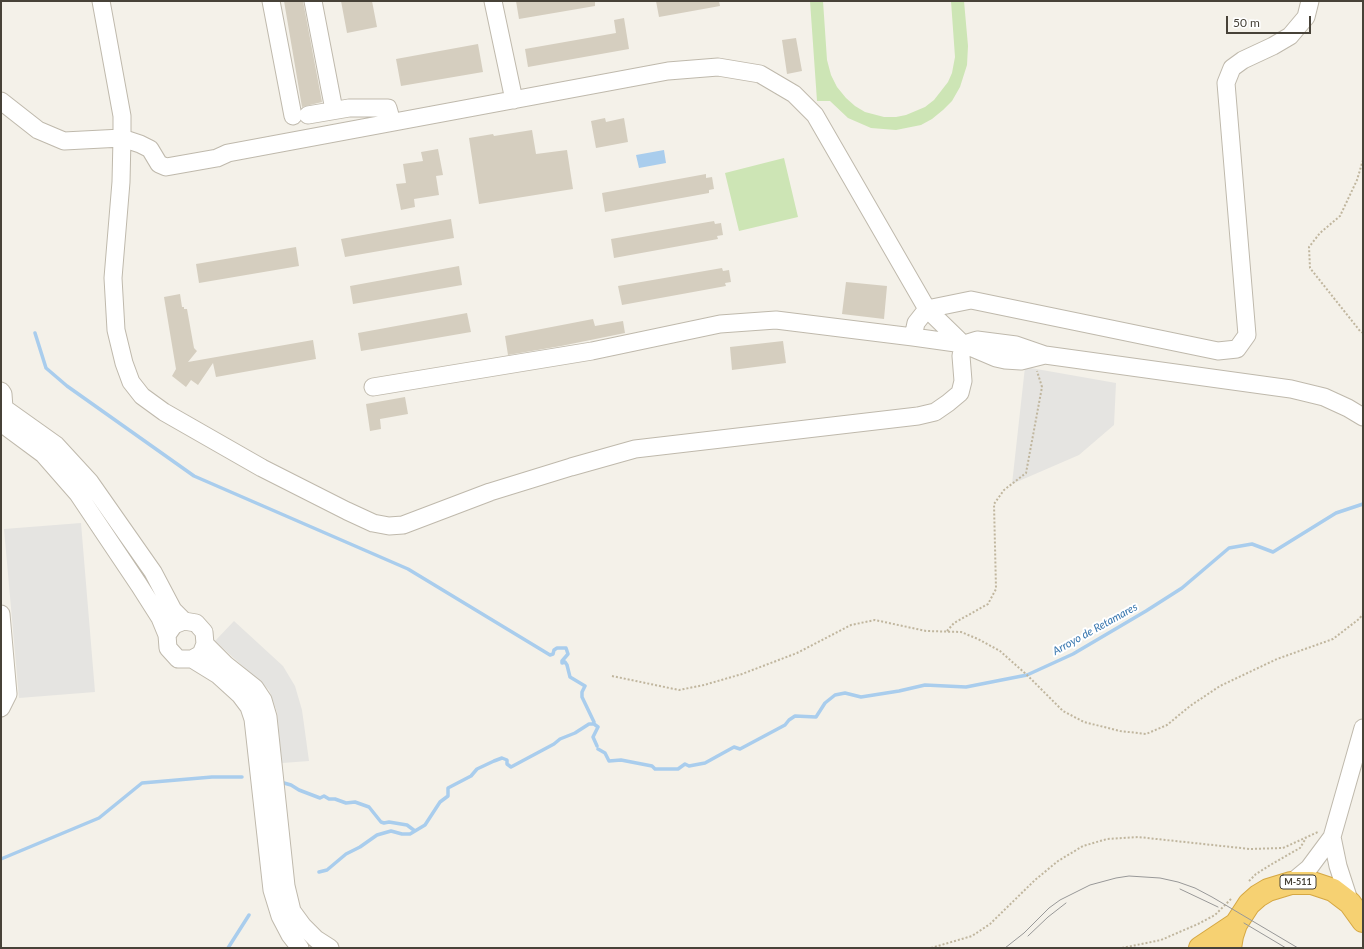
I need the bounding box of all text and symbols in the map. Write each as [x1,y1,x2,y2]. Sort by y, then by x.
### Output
scale bar [1228,8,1313,34]
text: 50 m [1233,15,1260,30]
water label: Arroyo de Retamares [1050,600,1140,658]
road number: M-511 [1280,875,1316,889]

